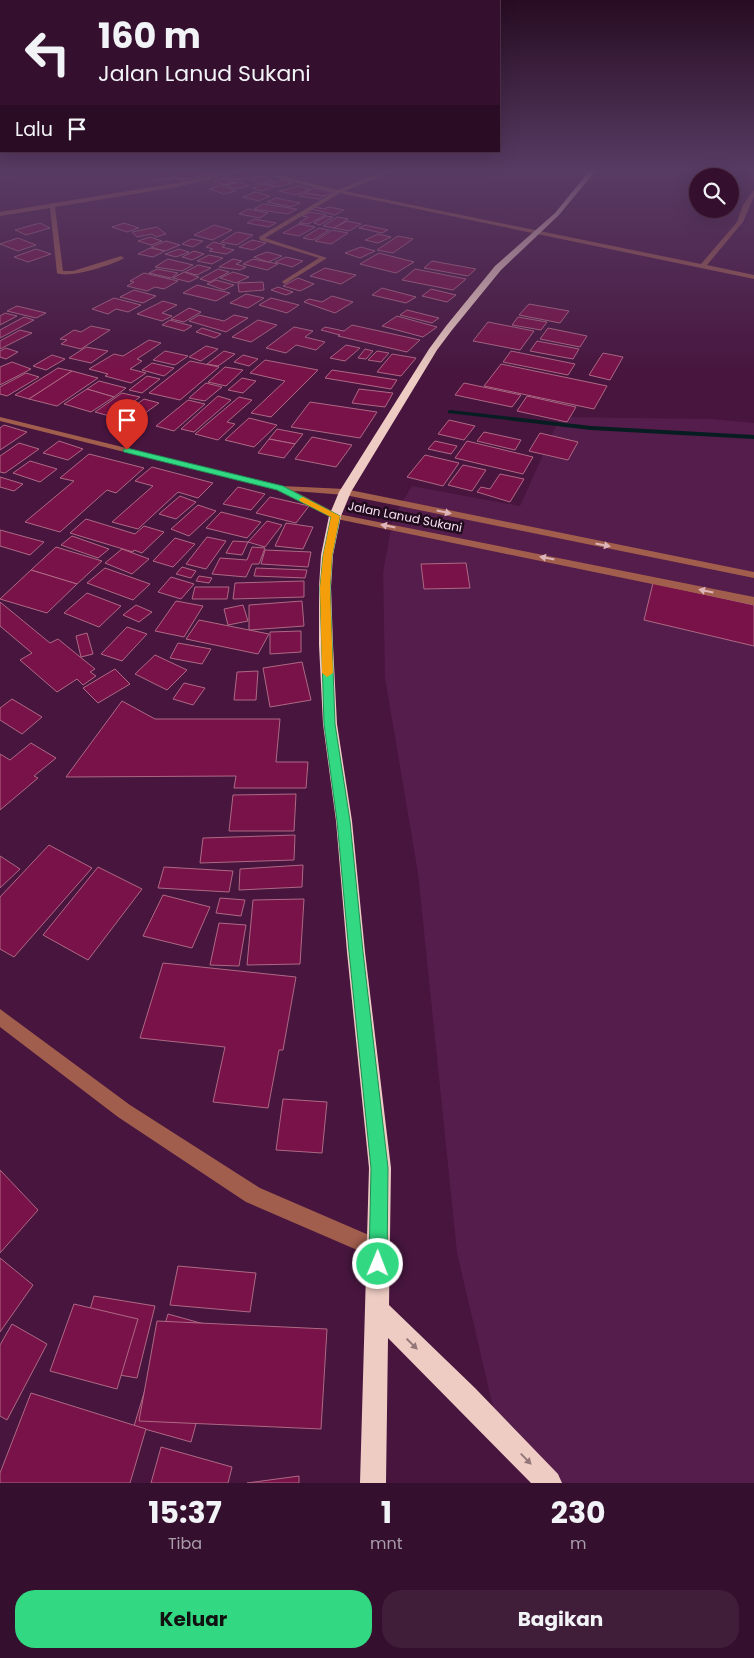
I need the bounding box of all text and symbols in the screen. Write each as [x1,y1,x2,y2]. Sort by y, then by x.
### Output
text: 160 m [98,11,201,60]
icon: left [15,20,80,85]
text: Jalan Lanud Sukani [98,58,311,89]
icon: arrive [63,115,91,143]
text: Lalu [15,116,53,143]
map controls [689,168,739,218]
button: search [689,168,739,218]
pin [106,399,148,450]
icon: arrive [113,406,141,434]
street label: Jalan Lanud Sukani [347,497,464,536]
one-way arrow [437,508,452,516]
one-way arrow [379,522,395,530]
one-way arrow [596,541,612,549]
one-way arrow [540,554,555,562]
one-way arrow [699,587,714,595]
position arrow [351,1237,403,1289]
one-way arrow [405,1338,417,1350]
one-way arrow [520,1453,532,1465]
text: 15:37 [148,1491,222,1534]
text: 1 [381,1491,392,1534]
text: 230 [551,1491,606,1534]
text: Tiba [168,1532,202,1555]
text: mnt [370,1532,403,1555]
text: m [570,1532,587,1555]
button: Keluar [15,1590,372,1648]
button: Bagikan [382,1590,739,1648]

